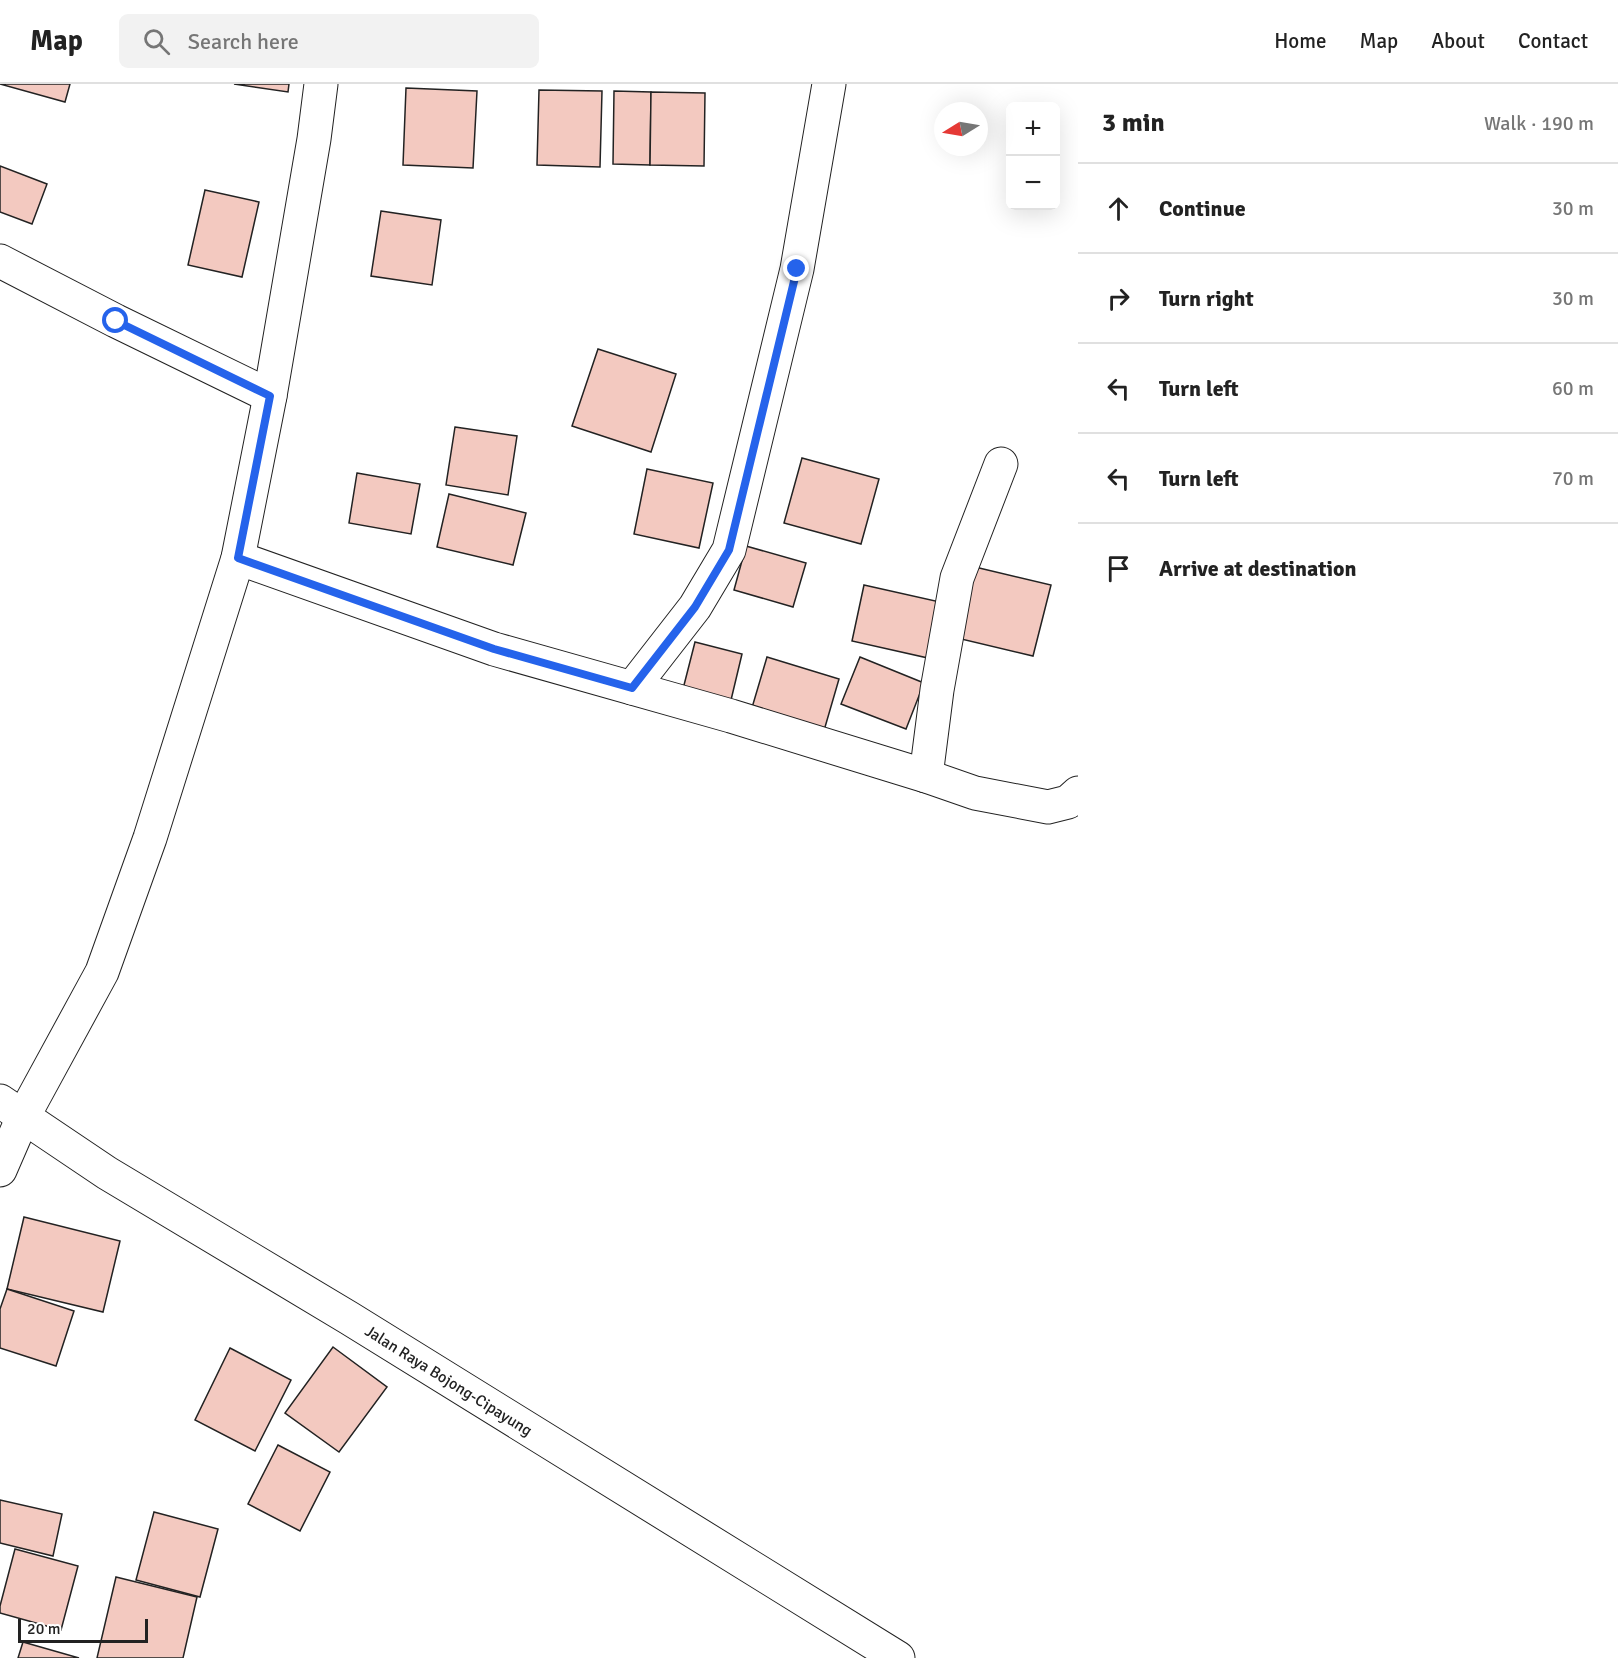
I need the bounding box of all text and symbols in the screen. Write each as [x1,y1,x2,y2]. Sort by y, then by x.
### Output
search box [119,14,539,68]
text: Map [30,24,83,58]
icon: search [140,25,173,58]
text: Search here [188,28,299,55]
text: Home [1274,28,1327,54]
text: Map [1360,28,1398,54]
text: About [1431,28,1485,54]
text: Contact [1518,28,1588,54]
north arrow [934,102,988,156]
map controls [1006,102,1060,210]
button: + [1006,102,1060,156]
text: 3 min [1102,107,1165,139]
text: Walk · 190 m [1484,111,1594,136]
button: − [1006,156,1060,210]
icon: ahead [1102,192,1135,225]
text: Continue [1159,195,1246,222]
text: 30 m [1552,196,1594,221]
route end [783,255,809,281]
icon: right [1102,282,1135,315]
text: Turn right [1159,285,1254,312]
text: 30 m [1552,286,1594,311]
route start [102,307,128,333]
icon: left [1102,372,1135,405]
text: Turn left [1159,375,1239,402]
text: 60 m [1552,376,1594,401]
icon: left [1102,462,1135,495]
text: Turn left [1159,465,1239,492]
text: 70 m [1552,466,1594,491]
icon: arrive [1102,552,1135,585]
text: Arrive at destination [1159,555,1356,582]
street label: Jalan Raya Bojong-Cipayung [361,1321,536,1441]
scale bar [18,1616,148,1644]
text: 20 m [27,1619,61,1639]

